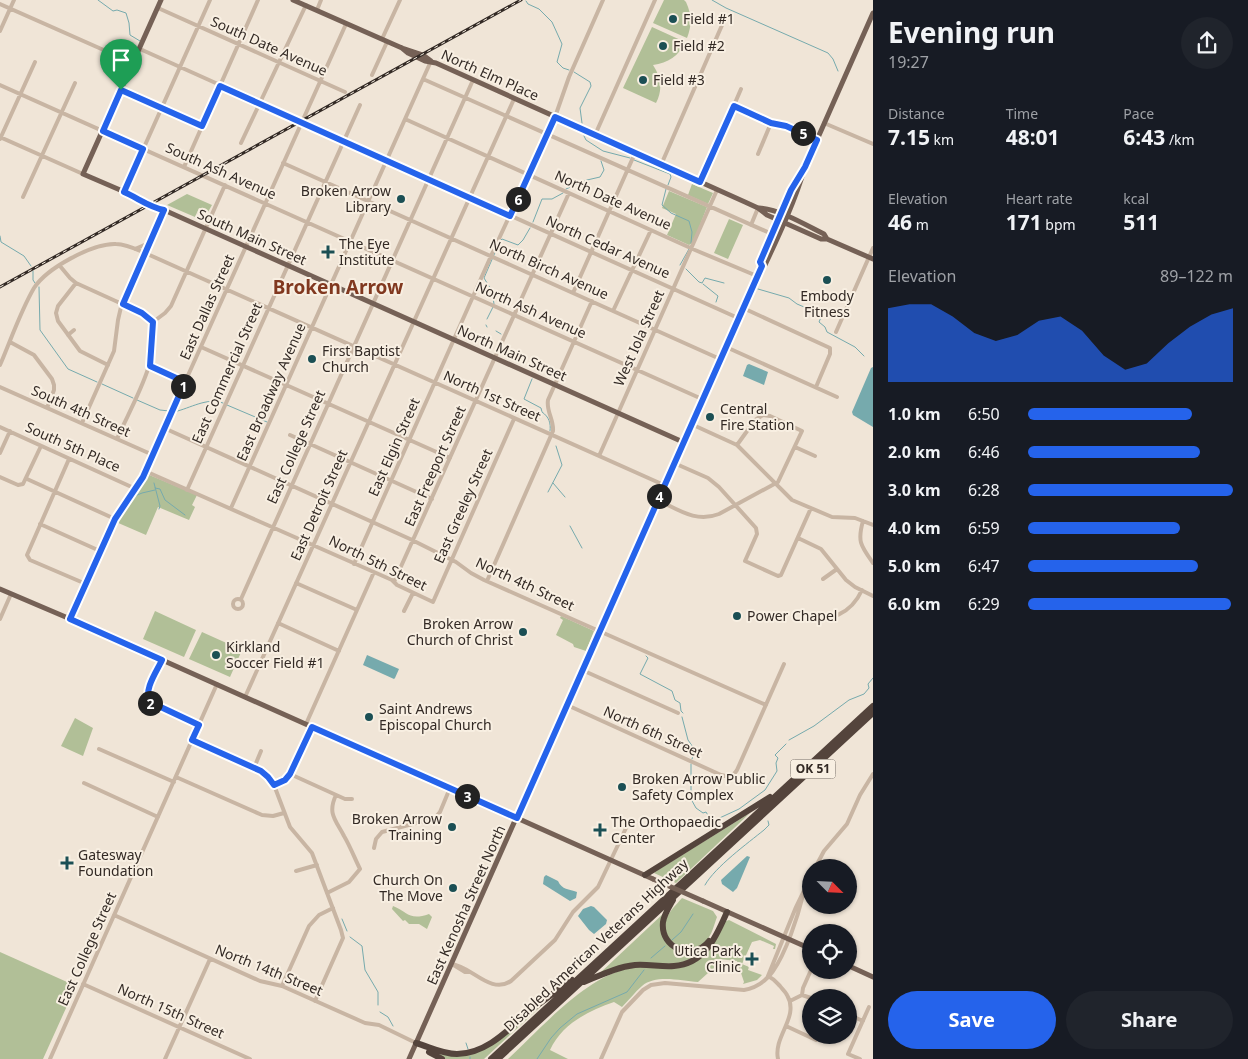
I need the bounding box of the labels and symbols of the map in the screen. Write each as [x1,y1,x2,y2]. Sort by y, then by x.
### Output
place label: Field #1 [683,9,735,28]
street label: South Date Avenue [208,11,331,80]
marker: Field #1 [667,13,679,25]
place label: Field #2 [673,36,725,55]
pin [100,39,142,90]
marker: Field #2 [657,40,669,52]
street label: North Elm Place [438,45,542,105]
place label: Field #3 [653,70,705,89]
marker: Field #3 [637,74,649,86]
pin: 5 [790,120,816,146]
street label: South Ash Avenue [163,138,280,204]
street label: North Date Avenue [552,165,675,234]
place label: Broken Arrow Library [301,181,392,216]
pin: 6 [506,186,530,212]
marker: Broken Arrow Library [395,193,407,205]
street label: South Main Street [195,204,310,269]
street label: North Cedar Avenue [543,211,673,283]
place label: The Eye Institute [339,234,395,269]
street label: North Birch Avenue [487,234,612,303]
marker: The Eye Institute [321,245,335,259]
street label: East Dallas Street [175,251,238,363]
district label: Broken Arrow [273,274,404,300]
marker: Embody Fitness [821,274,833,286]
street label: North Ash Avenue [473,277,590,343]
place label: Embody Fitness [800,286,855,321]
street label: West Iola Street [609,287,668,389]
street label: East Commercial Street [187,299,266,446]
street label: East Broadway Avenue [231,320,310,464]
street label: North Main Street [455,320,570,385]
place label: First Baptist Church [322,341,400,376]
marker: First Baptist Church [306,353,318,365]
street label: North 1st Street [440,366,544,426]
pin: 1 [170,374,196,398]
street label: South 4th Street [29,380,134,441]
street label: East College Street [262,387,329,507]
street label: East Elgin Street [363,394,424,499]
place label: Central Fire Station [720,399,794,434]
street label: East Freeport Street [399,402,470,529]
marker: Central Fire Station [704,411,716,423]
street label: South 5th Place [23,417,124,476]
street label: East Greeley Street [429,445,496,566]
street label: East Detroit Street [286,446,352,563]
pin: 4 [646,484,672,508]
street label: North 5th Street [326,531,430,594]
street label: North 4th Street [473,552,578,615]
place label: Power Chapel [747,606,837,625]
marker: Power Chapel [731,610,743,622]
place label: Broken Arrow Church of Christ [407,614,513,649]
marker: Broken Arrow Church of Christ [517,626,529,638]
place label: Kirkland Soccer Field #1 [226,637,325,672]
marker: Kirkland Soccer Field #1 [210,649,222,661]
pin: 2 [138,690,162,716]
place label: Saint Andrews Episcopal Church [379,699,492,734]
street label: North 6th Street [601,701,706,762]
marker: Saint Andrews Episcopal Church [363,711,375,723]
road number: OK 51 [790,760,836,779]
place label: Broken Arrow Public Safety Complex [632,769,766,804]
marker: Broken Arrow Public Safety Complex [616,781,628,793]
pin: 3 [454,784,480,808]
place label: Broken Arrow Training [352,809,442,844]
place label: The Orthopaedic Center [611,812,721,847]
marker: Broken Arrow Training [446,821,458,833]
street label: East Kenosha Street North [422,822,509,988]
marker: The Orthopaedic Center [593,823,607,837]
place label: Gatesway Foundation [78,845,153,880]
street label: Disabled American Veterans Highway [499,853,693,1035]
marker: Gatesway Foundation [60,856,74,870]
north arrow [802,859,858,914]
place label: Church On The Move [373,870,443,905]
marker: Church On The Move [447,882,459,894]
street label: East College Street [53,889,120,1009]
street label: North 14th Street [212,939,326,1000]
place label: Utica Park Clinic [674,941,742,976]
marker: Utica Park Clinic [745,952,759,966]
street label: North 15th Street [115,979,227,1043]

